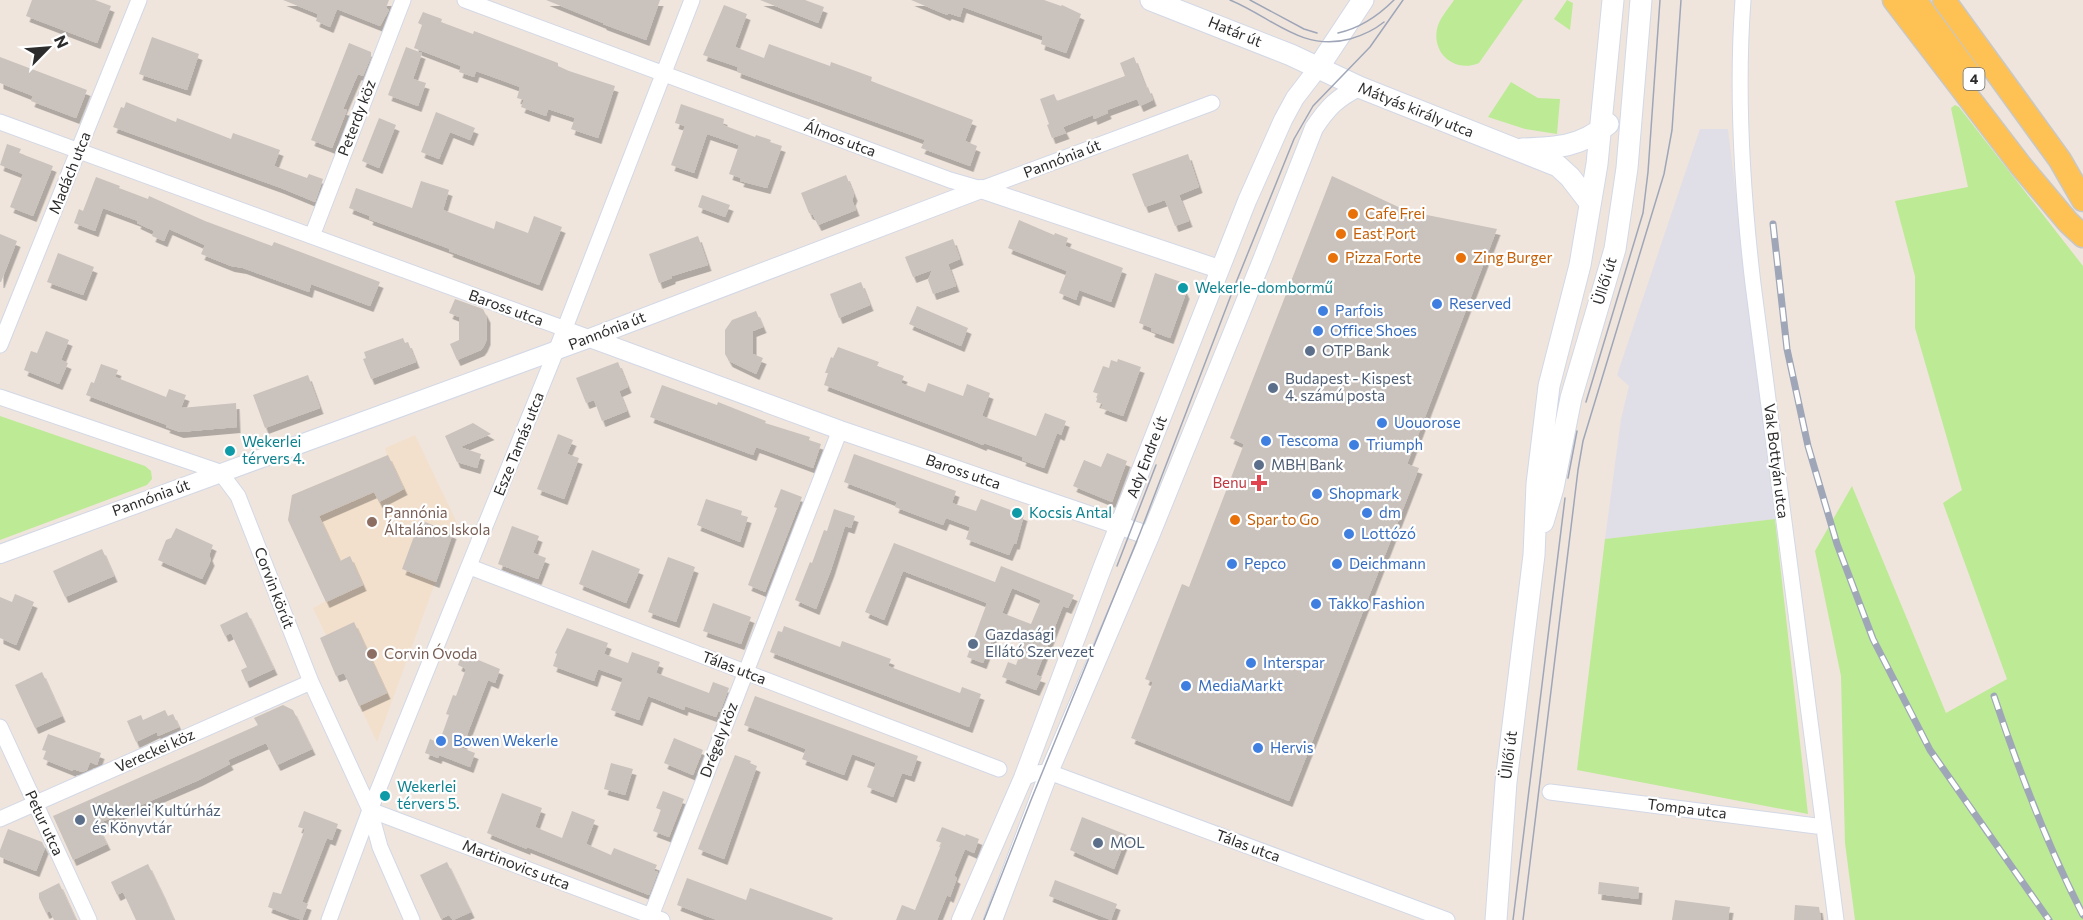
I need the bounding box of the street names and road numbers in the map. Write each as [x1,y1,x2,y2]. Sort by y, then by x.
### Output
street label: Határ út [1206,12,1265,50]
road number: 4 [1964,68,1984,90]
street label: Peterdy köz [333,77,379,158]
street label: Mátyás király utca [1356,78,1477,140]
street label: Álmos utca [802,115,879,160]
street label: Madách utca [44,129,94,216]
street label: Pannónia út [1021,135,1103,181]
street label: Üllői út [1588,255,1620,307]
street label: Baross utca [466,285,546,329]
street label: Pannónia út [566,307,648,353]
street label: Esze Tamás utca [489,389,547,498]
street label: Vak Bottyán utca [1761,402,1793,519]
street label: Ady Endre út [1122,413,1170,500]
street label: Baross utca [923,450,1003,492]
street label: Pannónia út [109,475,192,519]
street label: Corvin körút [251,544,299,631]
street label: Tálas utca [700,647,769,687]
street label: Drégely köz [695,699,741,780]
street label: Vereckei köz [112,725,197,776]
street label: Üllői út [1496,730,1520,780]
street label: Petur utca [22,787,68,858]
street label: Tompa utca [1646,794,1728,822]
street label: Tálas utca [1214,825,1283,865]
street label: Martinovics utca [460,835,573,893]

